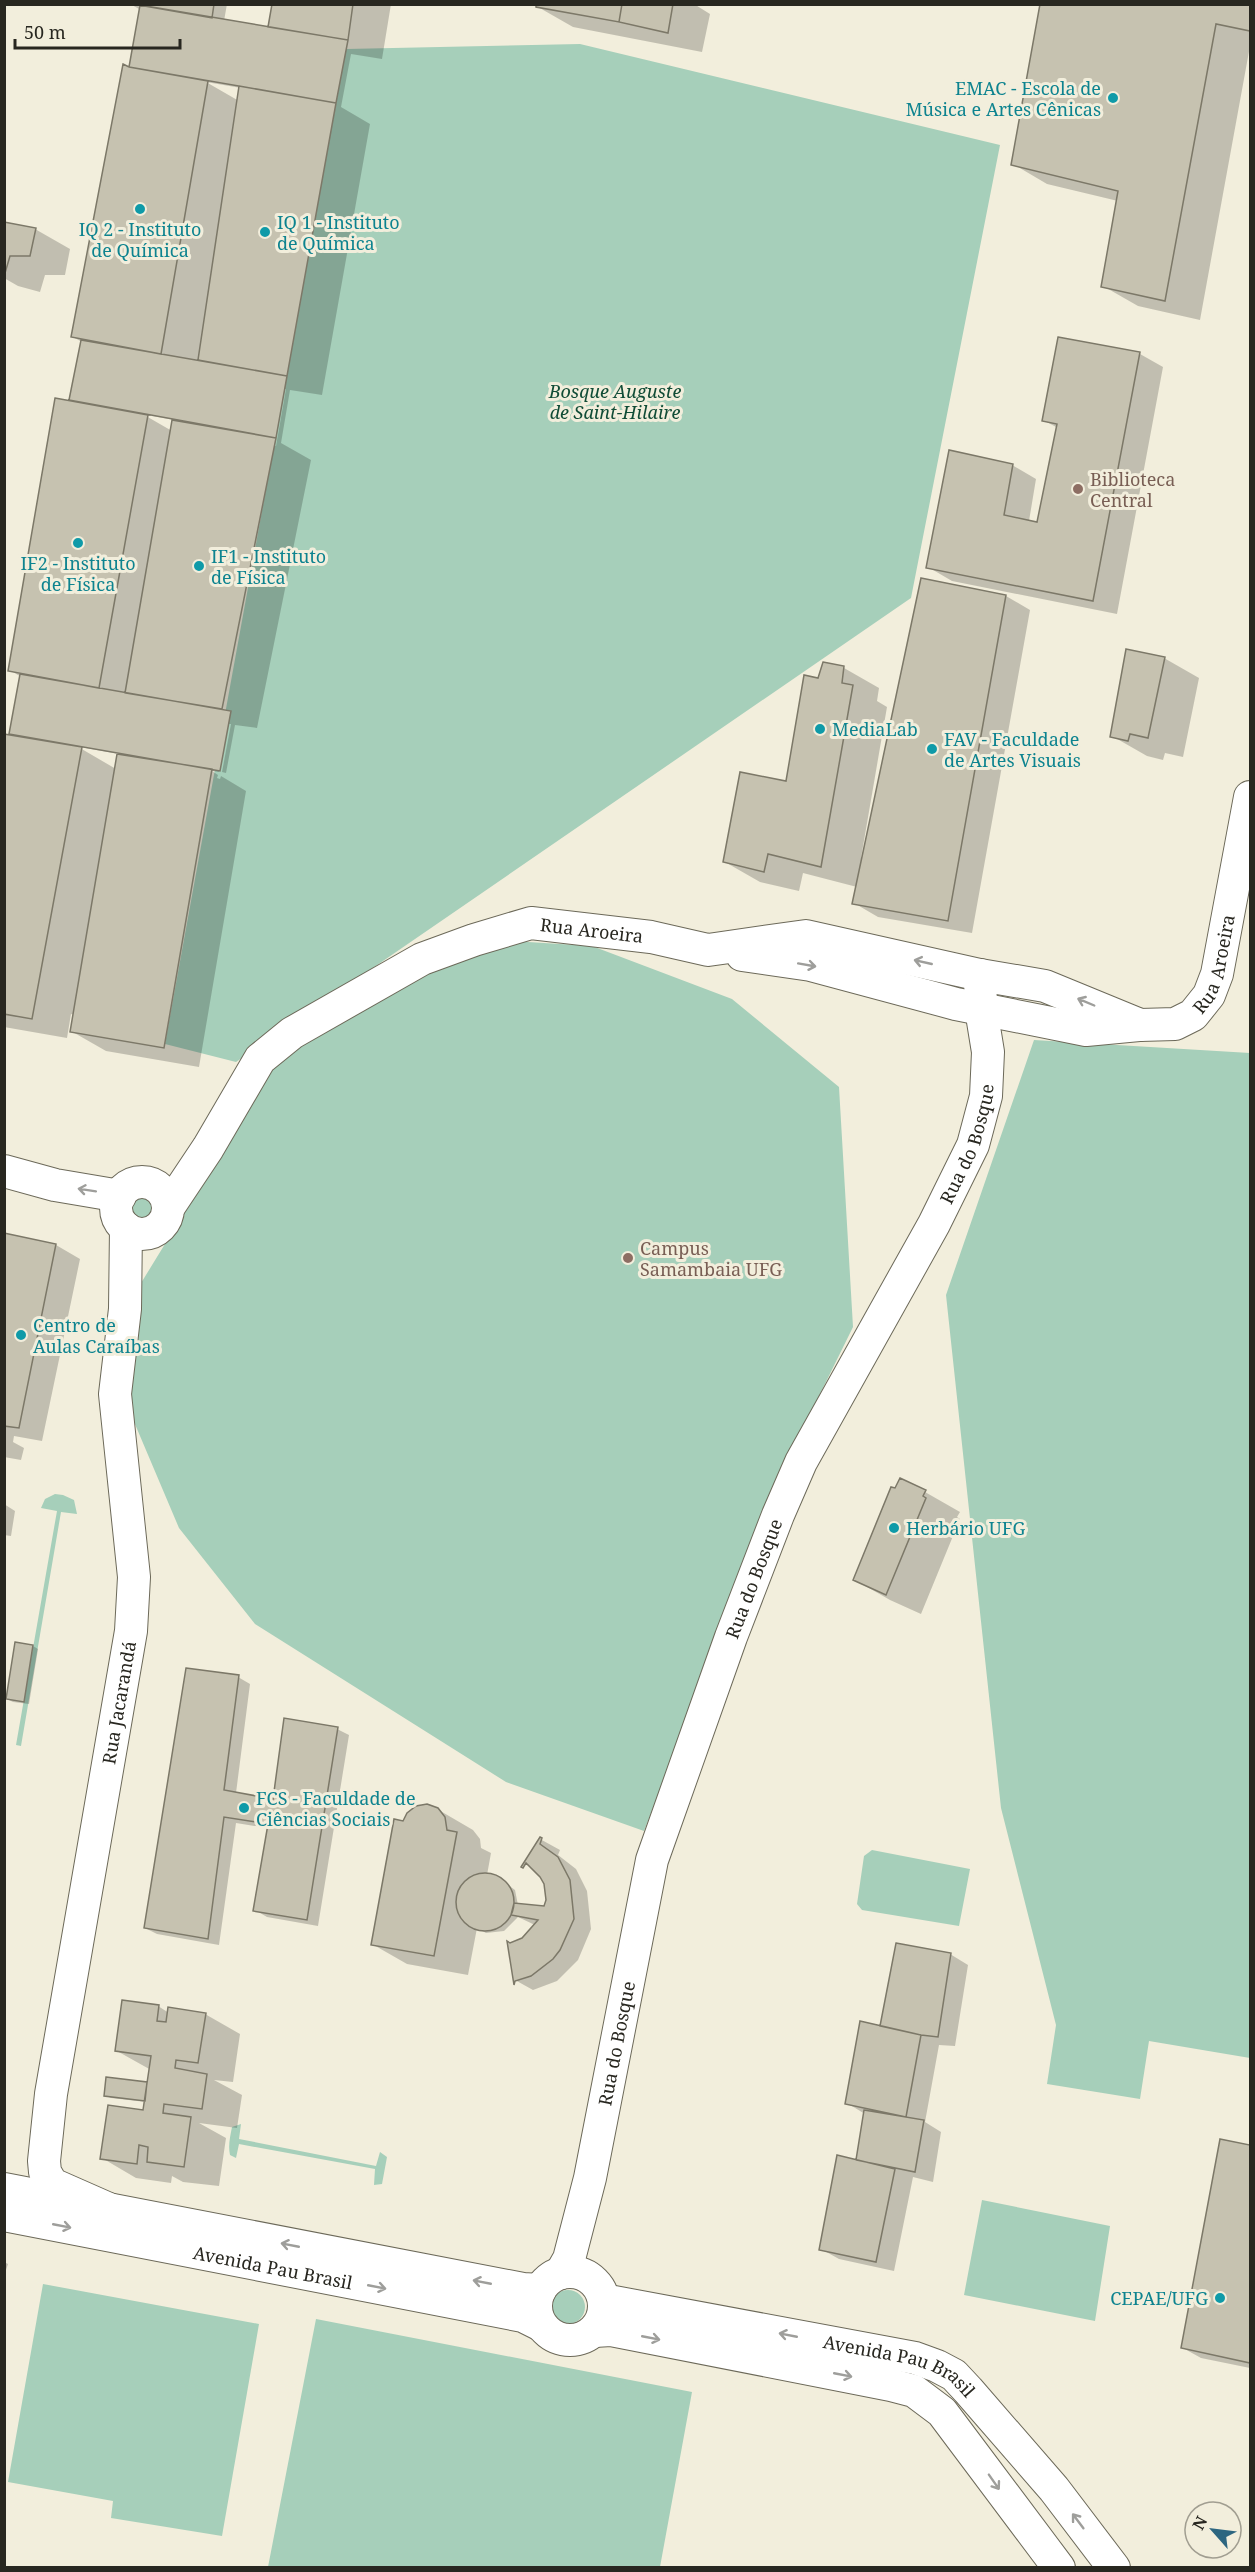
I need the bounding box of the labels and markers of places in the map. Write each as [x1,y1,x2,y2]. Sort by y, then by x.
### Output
place label: EMAC - Escola de Música e Artes Cênicas [906,76,1101,121]
marker: EMAC - Escola de Música e Artes Cênicas [1106,91,1120,105]
marker: IQ 2 - Instituto de Química [133,202,147,216]
place label: IQ 1 - Instituto de Química [277,210,400,255]
place label: IQ 2 - Instituto de Química [79,217,201,262]
marker: IQ 1 - Instituto de Química [258,225,272,239]
place label: Biblioteca Central [1090,467,1175,512]
marker: Biblioteca Central [1071,482,1085,496]
marker: IF2 - Instituto de Física [71,536,85,550]
place label: IF1 - Instituto de Física [211,544,326,589]
place label: IF2 - Instituto de Física [20,551,136,596]
marker: IF1 - Instituto de Física [192,559,206,573]
place label: MediaLab [832,717,918,741]
marker: MediaLab [813,722,827,736]
place label: FAV - Faculdade de Artes Visuais [944,727,1081,772]
marker: FAV - Faculdade de Artes Visuais [925,742,939,756]
place label: Campus Samambaia UFG [640,1236,782,1281]
marker: Campus Samambaia UFG [621,1251,635,1265]
place label: Centro de Aulas Caraíbas [33,1313,160,1358]
marker: Centro de Aulas Caraíbas [14,1328,28,1342]
place label: Herbário UFG [906,1516,1025,1540]
marker: Herbário UFG [887,1521,901,1535]
place label: FCS - Faculdade de Ciências Sociais [256,1786,416,1831]
marker: FCS - Faculdade de Ciências Sociais [237,1801,251,1815]
place label: CEPAE/UFG [1110,2286,1208,2310]
marker: CEPAE/UFG [1213,2291,1227,2305]

